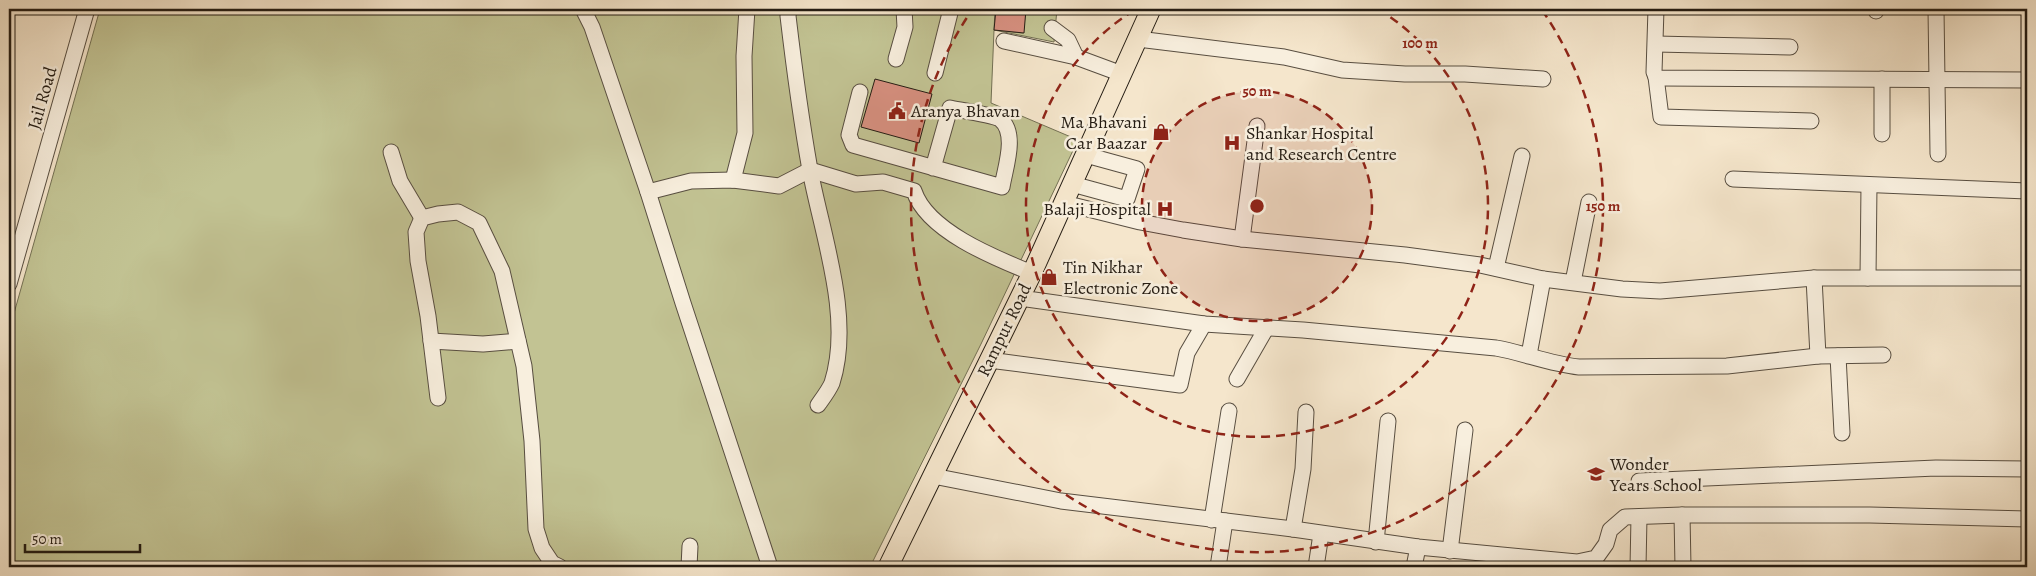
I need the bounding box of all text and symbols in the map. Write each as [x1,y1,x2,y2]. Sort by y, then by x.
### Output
text: 100 m [1402,33,1438,53]
street label: Jail Road [22,63,62,132]
text: 50 m [1242,81,1272,101]
place label: Aranya Bhavan [910,99,1020,123]
public building icon: Aranya Bhavan [887,101,907,121]
place label: Ma Bhavani Car Baazar [1061,110,1147,155]
place label: Shankar Hospital and Research Centre [1246,121,1397,166]
shop icon: Ma Bhavani Car Baazar [1151,122,1171,142]
hospital icon: Shankar Hospital and Research Centre [1222,133,1242,153]
text: 150 m [1586,196,1621,216]
place label: Balaji Hospital [1043,197,1152,221]
centre of rings [1248,197,1266,215]
hospital icon: Balaji Hospital [1155,199,1175,219]
place label: Tin Nikhar Electronic Zone [1063,255,1178,300]
shop icon: Tin Nikhar Electronic Zone [1039,267,1059,287]
street label: Rampur Road [971,279,1037,381]
place label: Wonder Years School [1609,452,1702,497]
school or university icon: Wonder Years School [1586,464,1606,484]
scale bar [25,521,140,553]
text: 50 m [32,529,62,549]

